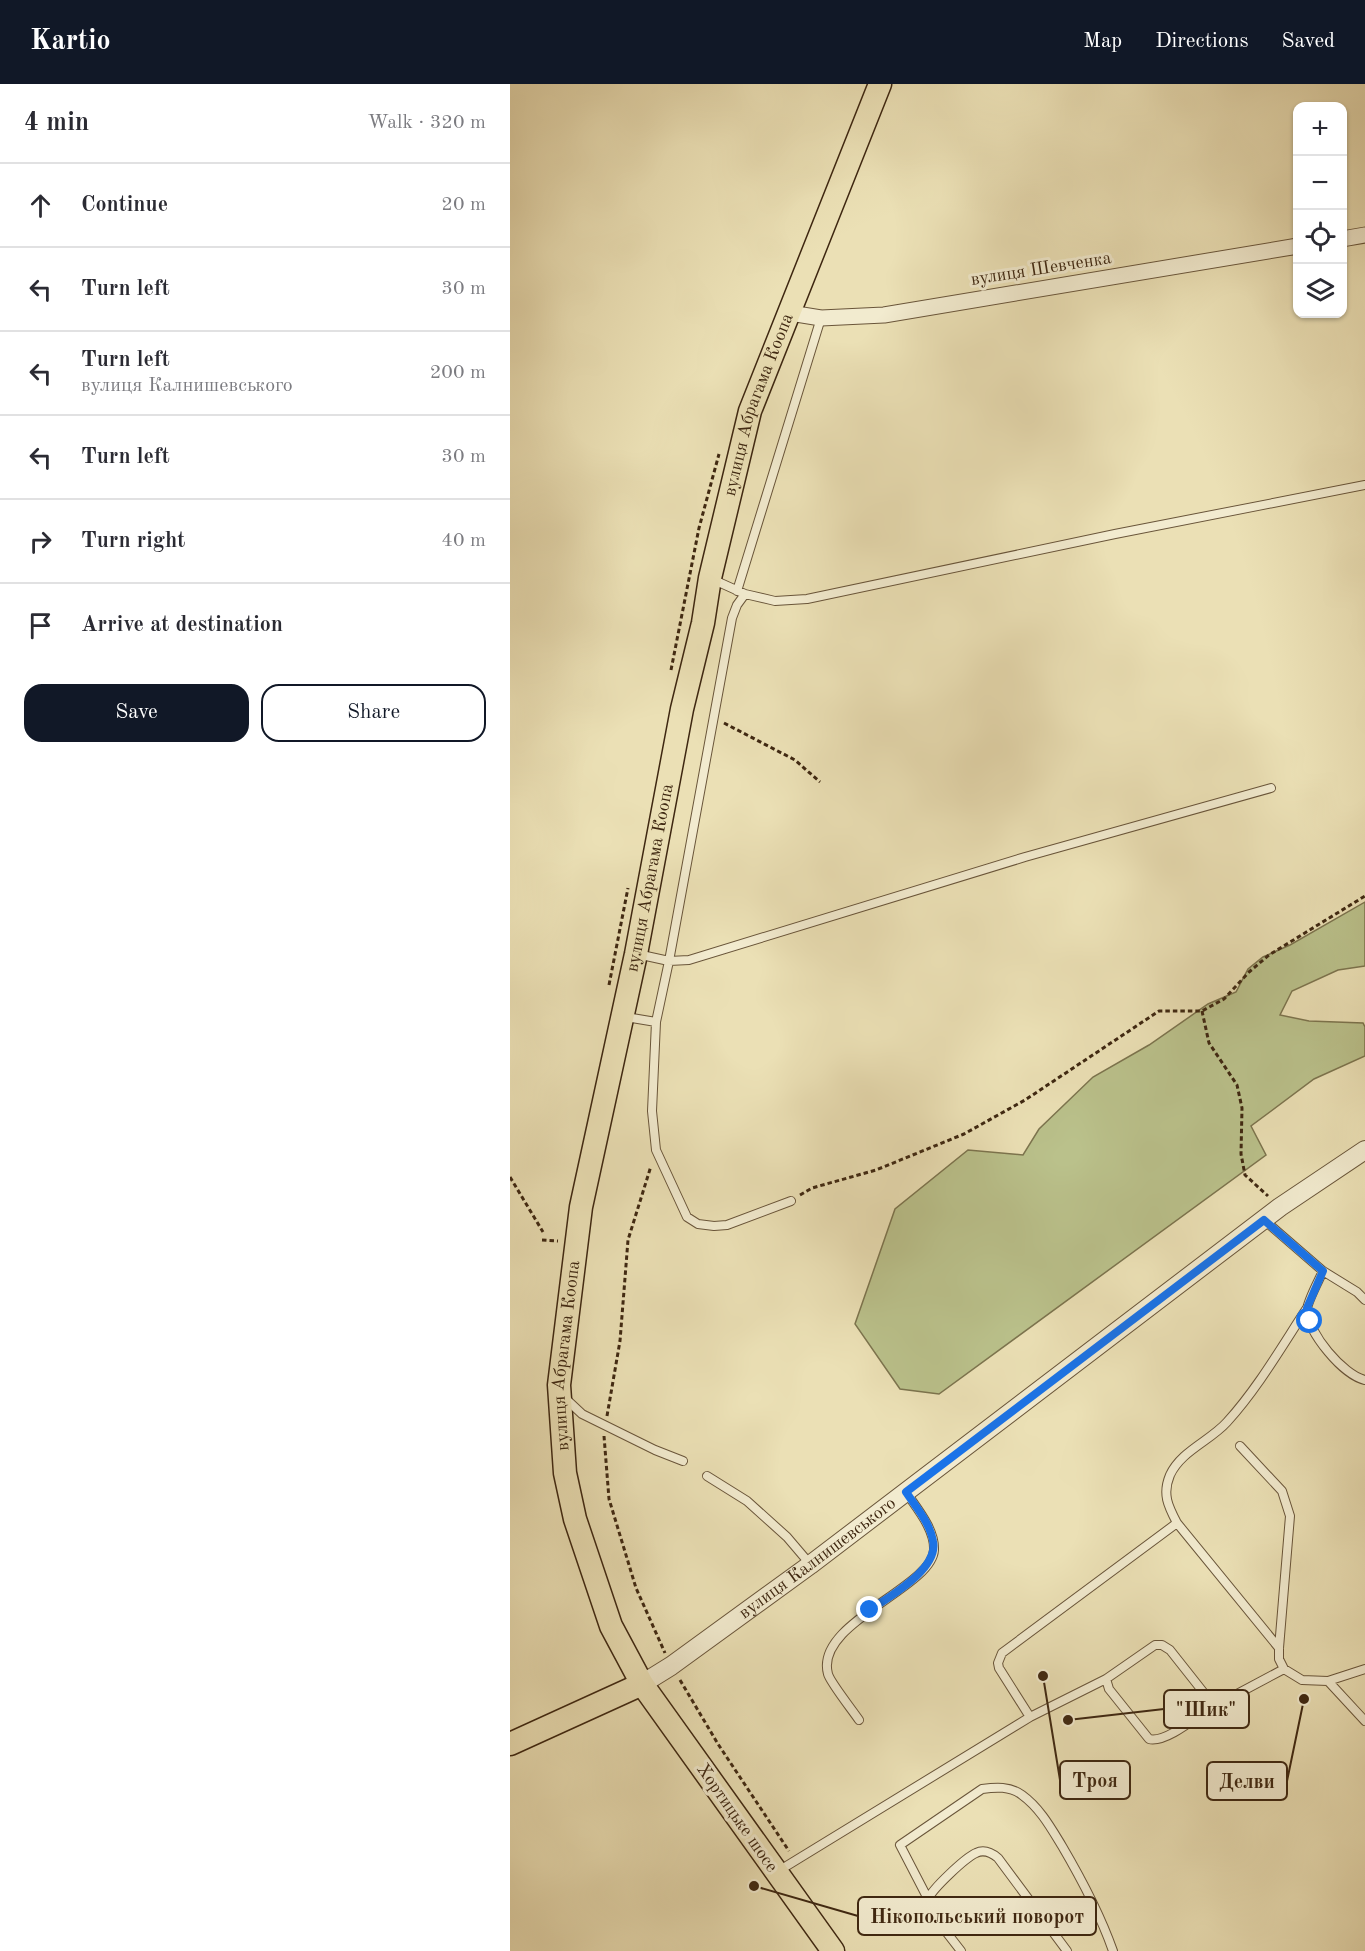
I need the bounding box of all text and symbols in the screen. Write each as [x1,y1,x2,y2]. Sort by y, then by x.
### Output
text: Kartio [30,28,111,56]
text: Map [1083,31,1122,52]
text: Directions [1155,31,1249,52]
text: Saved [1282,31,1335,52]
map controls [1293,102,1347,318]
button: + [1293,102,1347,156]
text: 4 min [24,110,89,136]
text: Walk · 320 m [367,113,486,133]
button: − [1293,156,1347,210]
icon: ahead [24,189,57,222]
text: Continue [81,194,168,216]
text: 20 m [441,195,486,215]
button: locate [1293,210,1347,264]
street label: вулиця Шевченка [969,249,1113,289]
button: layers [1293,264,1347,318]
icon: left [24,273,57,306]
text: Turn left [81,278,170,300]
text: 30 m [441,279,486,299]
street label: вулиця Абрагама Коопа [721,311,797,498]
text: Turn left [81,349,170,371]
icon: left [24,357,57,390]
text: 200 m [430,363,486,383]
text: вулиця Калнишевського [81,376,293,396]
icon: left [24,441,57,474]
text: Turn left [81,446,170,468]
text: 30 m [441,447,486,467]
icon: right [24,525,57,558]
text: Turn right [81,530,185,552]
text: 40 m [441,531,486,551]
icon: arrive [24,609,57,642]
text: Arrive at destination [81,614,283,636]
button: Save [24,684,249,742]
button: Share [261,684,486,742]
street label: вулиця Абрагама Коопа [623,782,677,974]
street label: вулиця Абрагама Коопа [549,1259,583,1451]
route start [1296,1307,1322,1333]
street label: вулиця Калнишевського [736,1494,899,1622]
route end [856,1596,882,1622]
callout: "Шик" [1164,1690,1249,1728]
text: "Шик" [1176,1701,1236,1721]
street label: Хортицьке шосе [693,1760,781,1876]
callout: Троя [1060,1761,1130,1799]
callout: Делви [1207,1762,1287,1800]
text: Троя [1072,1772,1118,1792]
text: Делви [1219,1773,1275,1793]
callout: Нікопольський поворот [858,1897,1096,1935]
text: Нікопольський поворот [870,1908,1084,1928]

